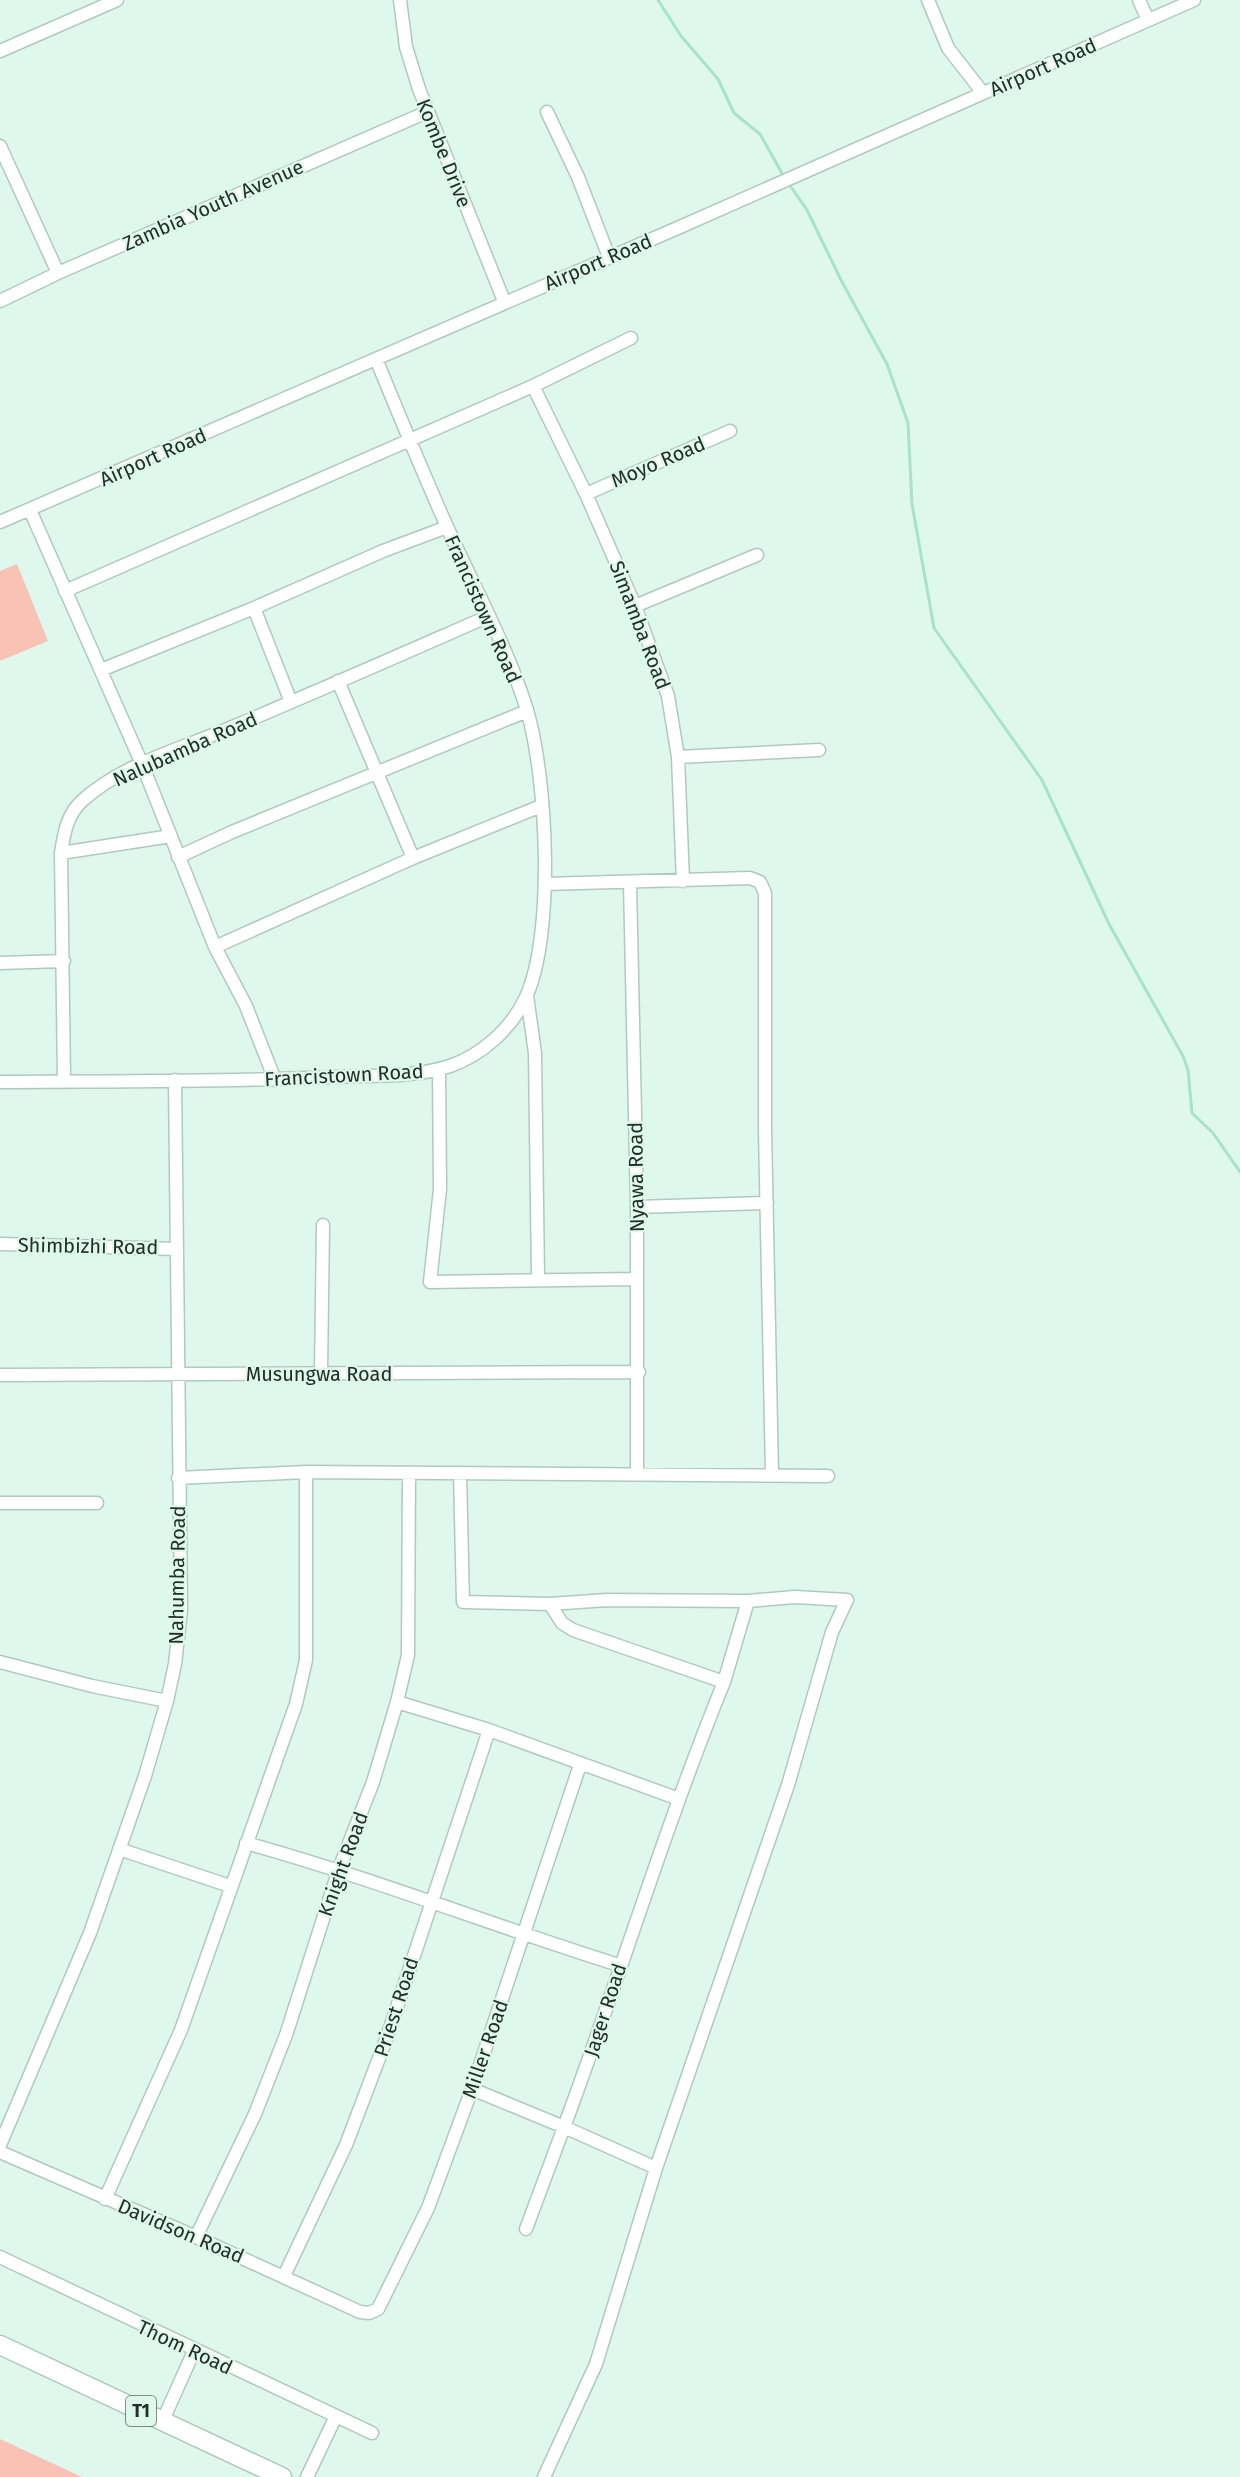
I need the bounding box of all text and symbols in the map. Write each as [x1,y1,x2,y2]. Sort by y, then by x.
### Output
street label: Airport Road [986,33,1100,101]
street label: Kombe Drive [411,95,477,211]
street label: Zambia Youth Avenue [119,154,307,256]
street label: Airport Road [540,229,656,295]
street label: Airport Road [96,423,210,491]
street label: Moyo Road [607,431,709,493]
street label: Francistown Road [440,531,526,687]
street label: Simamba Road [604,557,676,693]
street label: Nalubamba Road [109,706,261,792]
street label: Francistown Road [264,1059,424,1091]
street label: Nyawa Road [623,1122,649,1232]
street label: Shimbizhi Road [18,1233,158,1259]
street label: Musungwa Road [246,1362,392,1386]
street label: Nahumba Road [164,1505,190,1645]
street label: Knight Road [313,1808,373,1920]
street label: Priest Road [369,1954,423,2060]
street label: Jager Road [579,1960,631,2060]
street label: Miller Road [457,1996,513,2102]
street label: Davidson Road [114,2194,248,2268]
street label: Thom Road [134,2315,236,2379]
road number: T1 [126,2396,156,2426]

